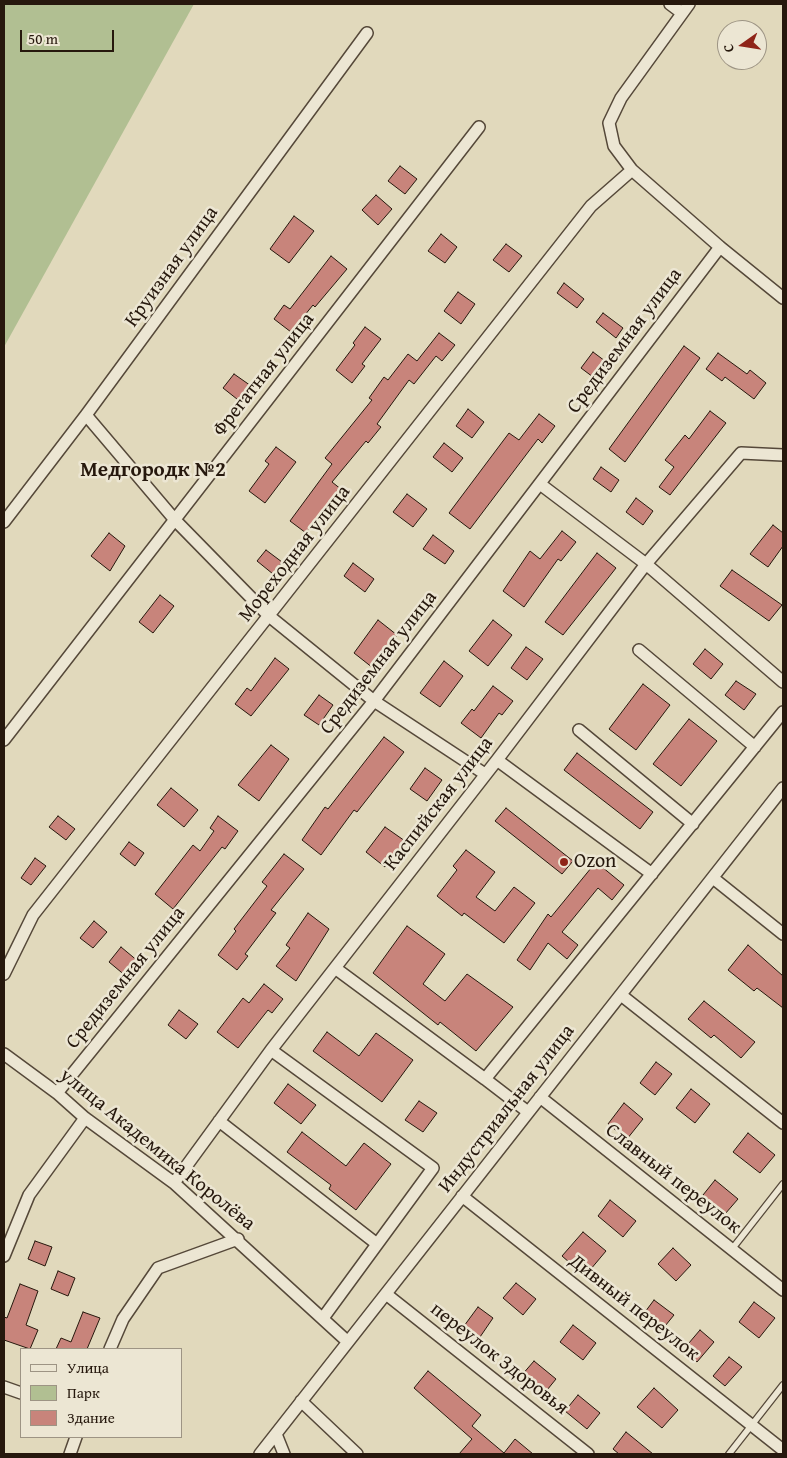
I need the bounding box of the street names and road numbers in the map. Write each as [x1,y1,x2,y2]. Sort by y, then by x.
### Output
street label: Круизная улица [120,202,224,332]
street label: Средиземная улица [563,264,687,418]
street label: Фрегатная улица [208,308,320,442]
street label: Мореходная улица [234,481,356,627]
street label: Средиземная улица [315,586,443,740]
street label: Каспийская улица [379,732,499,876]
street label: Средиземная улица [61,902,191,1054]
street label: Индустриальная улица [434,1020,580,1198]
street label: улица Академика Королёва [54,1064,260,1236]
street label: Славный переулок [600,1119,746,1239]
street label: Дивный переулок [564,1250,704,1366]
street label: переулок Здоровья [425,1298,573,1420]

